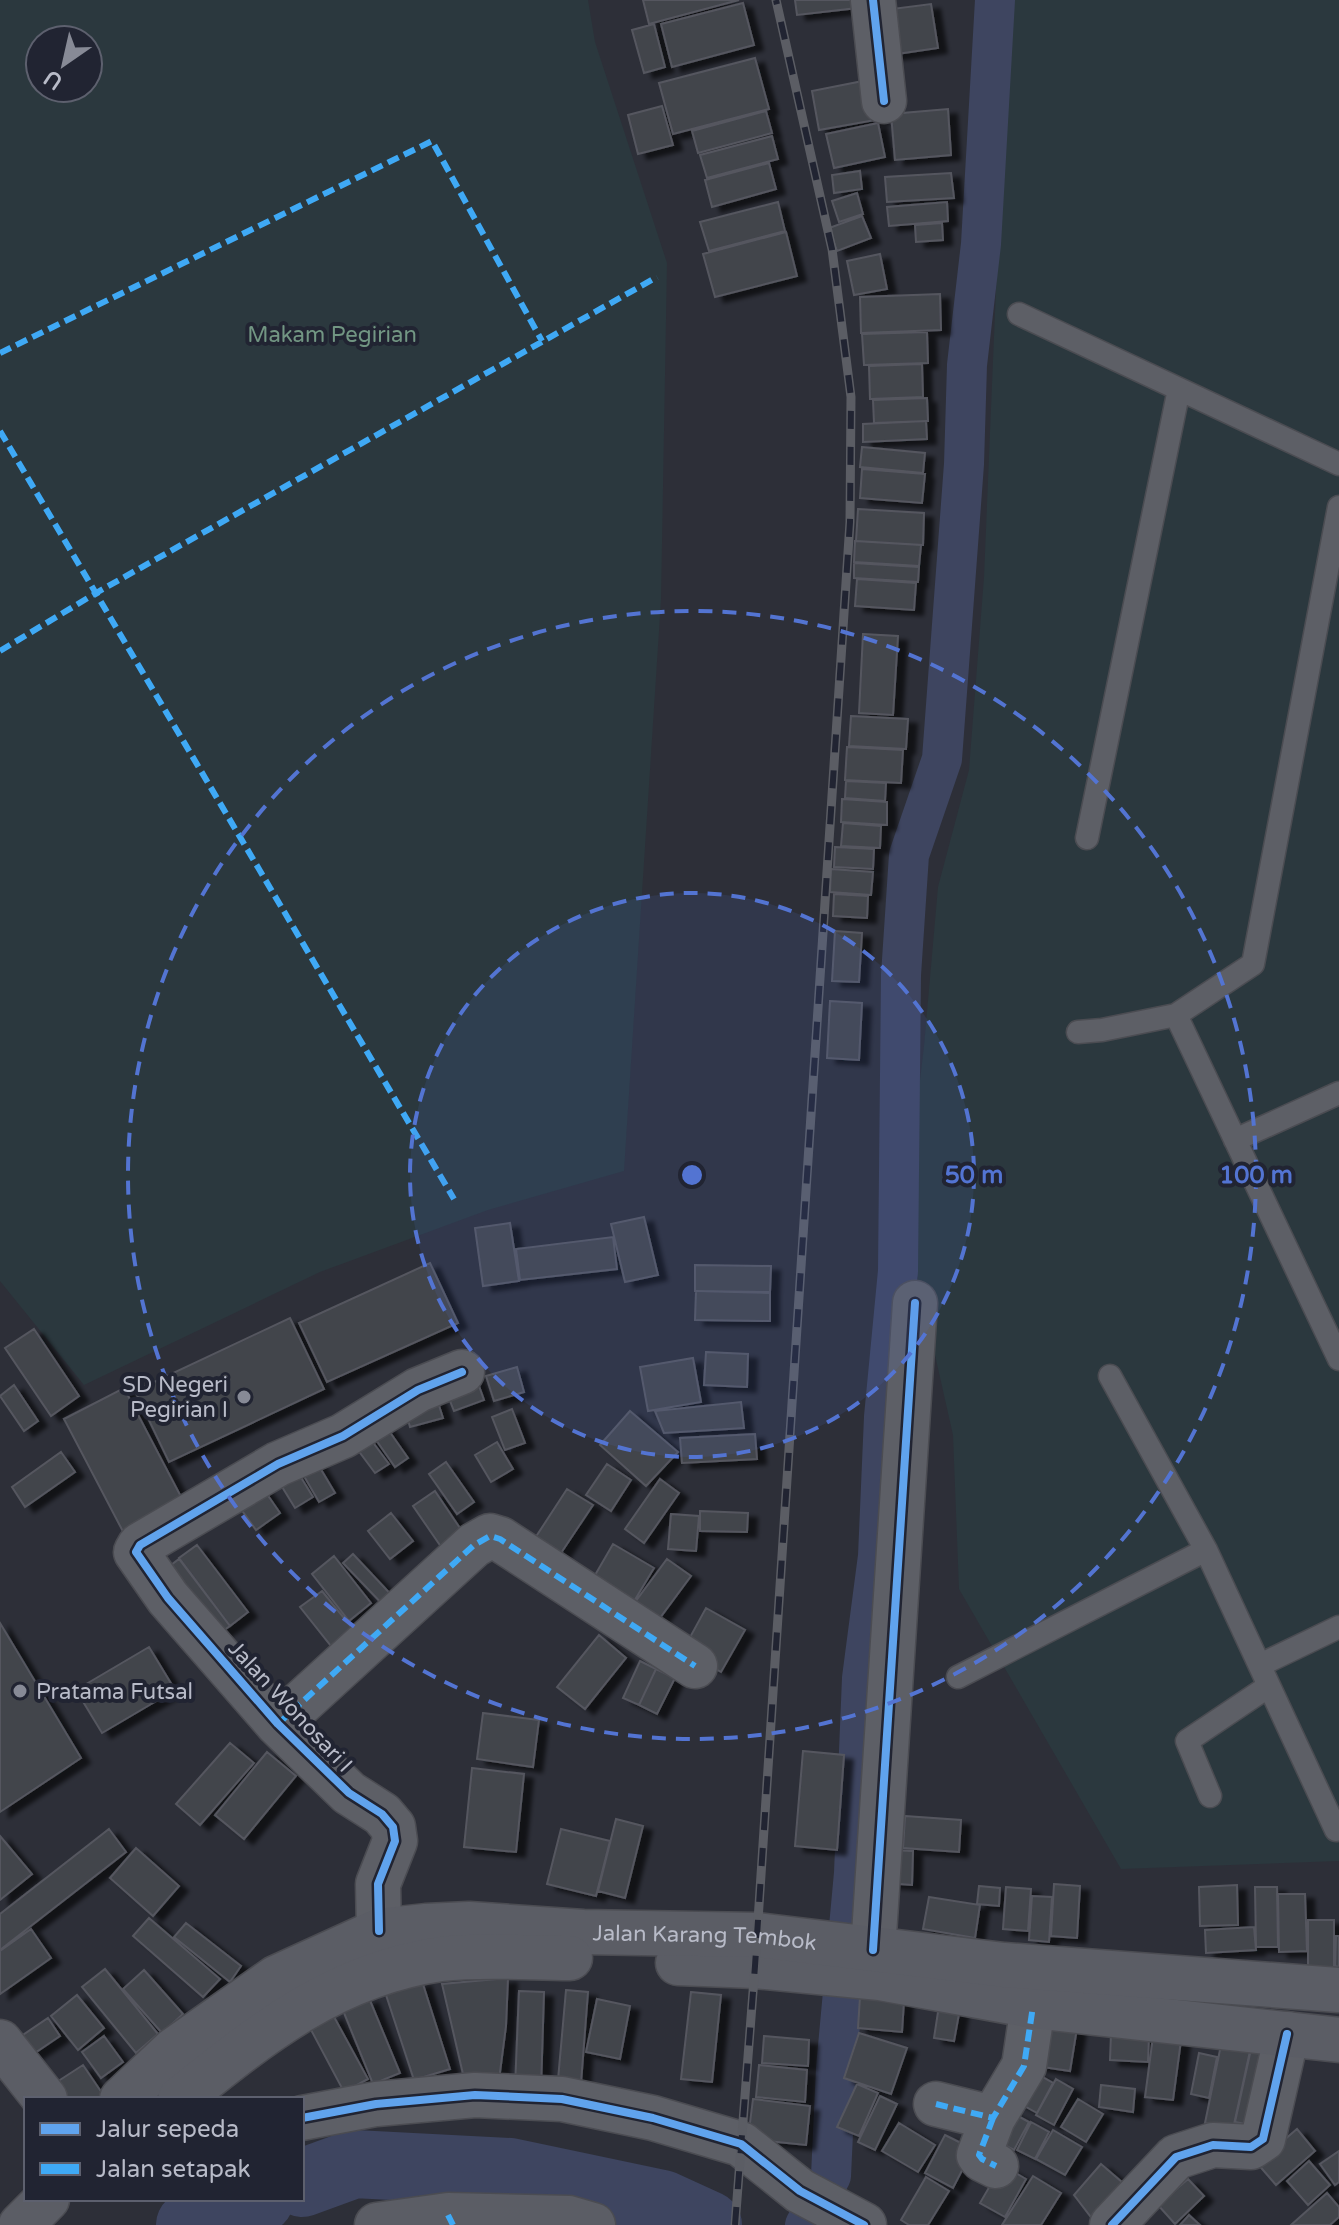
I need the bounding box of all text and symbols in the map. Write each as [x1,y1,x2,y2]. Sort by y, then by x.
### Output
north arrow [24,24,104,104]
text: U [39,64,68,95]
park label: Makam Pegirian [247,322,417,348]
centre of rings [678,1161,706,1189]
text: 50 m [945,1161,1003,1190]
text: 100 m [1219,1161,1293,1190]
place label: SD Negeri Pegirian I [122,1372,228,1423]
marker: SD Negeri Pegirian I [235,1388,253,1406]
street label: Jalan Wonosari I [223,1636,358,1778]
place label: Pratama Futsal [36,1679,193,1705]
marker: Pratama Futsal [11,1682,29,1700]
street label: Jalan Karang Tembok [592,1920,818,1956]
legend [24,2097,304,2201]
text: Jalur sepeda [96,2115,239,2144]
text: Jalan setapak [96,2155,250,2184]

